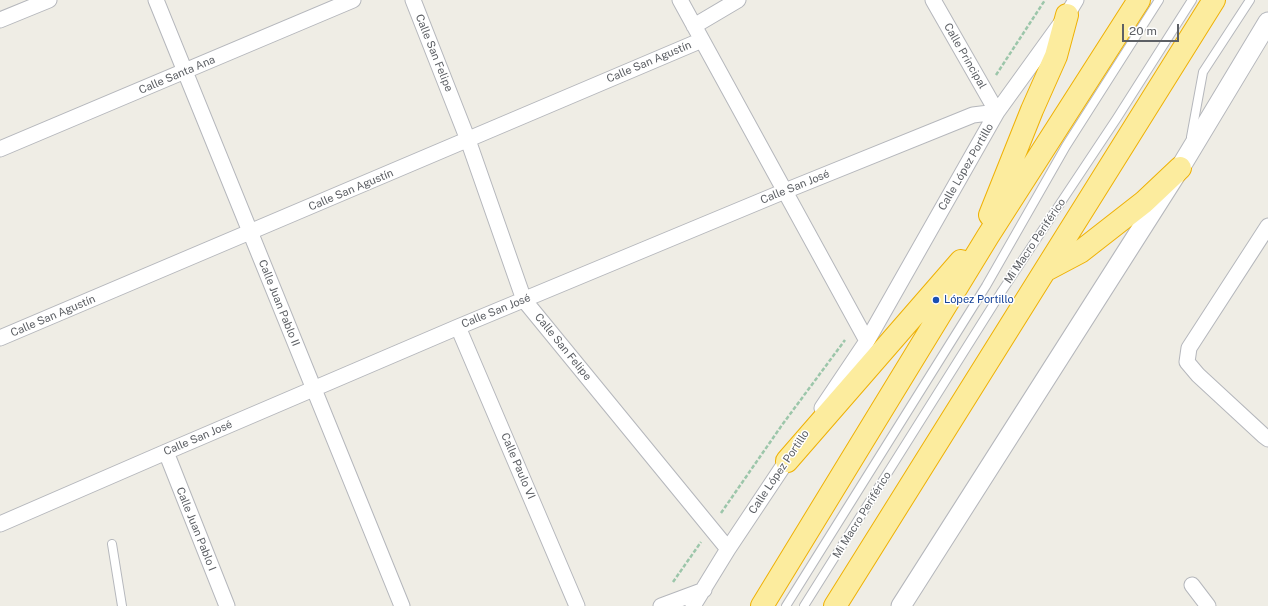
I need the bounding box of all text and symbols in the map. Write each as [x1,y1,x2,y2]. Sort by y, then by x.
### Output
street label: Calle San Felipe [412,12,456,94]
scale bar [1124,16,1181,42]
street label: Calle Principal [941,21,989,91]
text: 20 m [1129,24,1157,38]
street label: Calle San Agustín [605,38,693,86]
street label: Calle Santa Ana [137,53,217,97]
street label: Calle López Portillo [936,121,996,213]
street label: Calle San Agustín [307,166,395,214]
street label: Calle San José [758,167,832,207]
street label: Mi Macro Periférico [1002,196,1068,286]
street label: Calle Juan Pablo II [256,258,302,348]
street label: Calle San José [459,291,533,331]
street label: Calle San Agustín [9,292,97,340]
place label: López Portillo [944,293,1014,307]
marker: López Portillo [931,295,941,305]
street label: Calle San Felipe [532,311,594,383]
street label: Calle San José [162,418,234,458]
street label: Calle López Portillo [746,427,812,517]
street label: Calle Paulo VI [498,431,538,501]
street label: Mi Macro Periférico [830,469,894,561]
street label: Calle Juan Pablo I [173,485,219,573]

